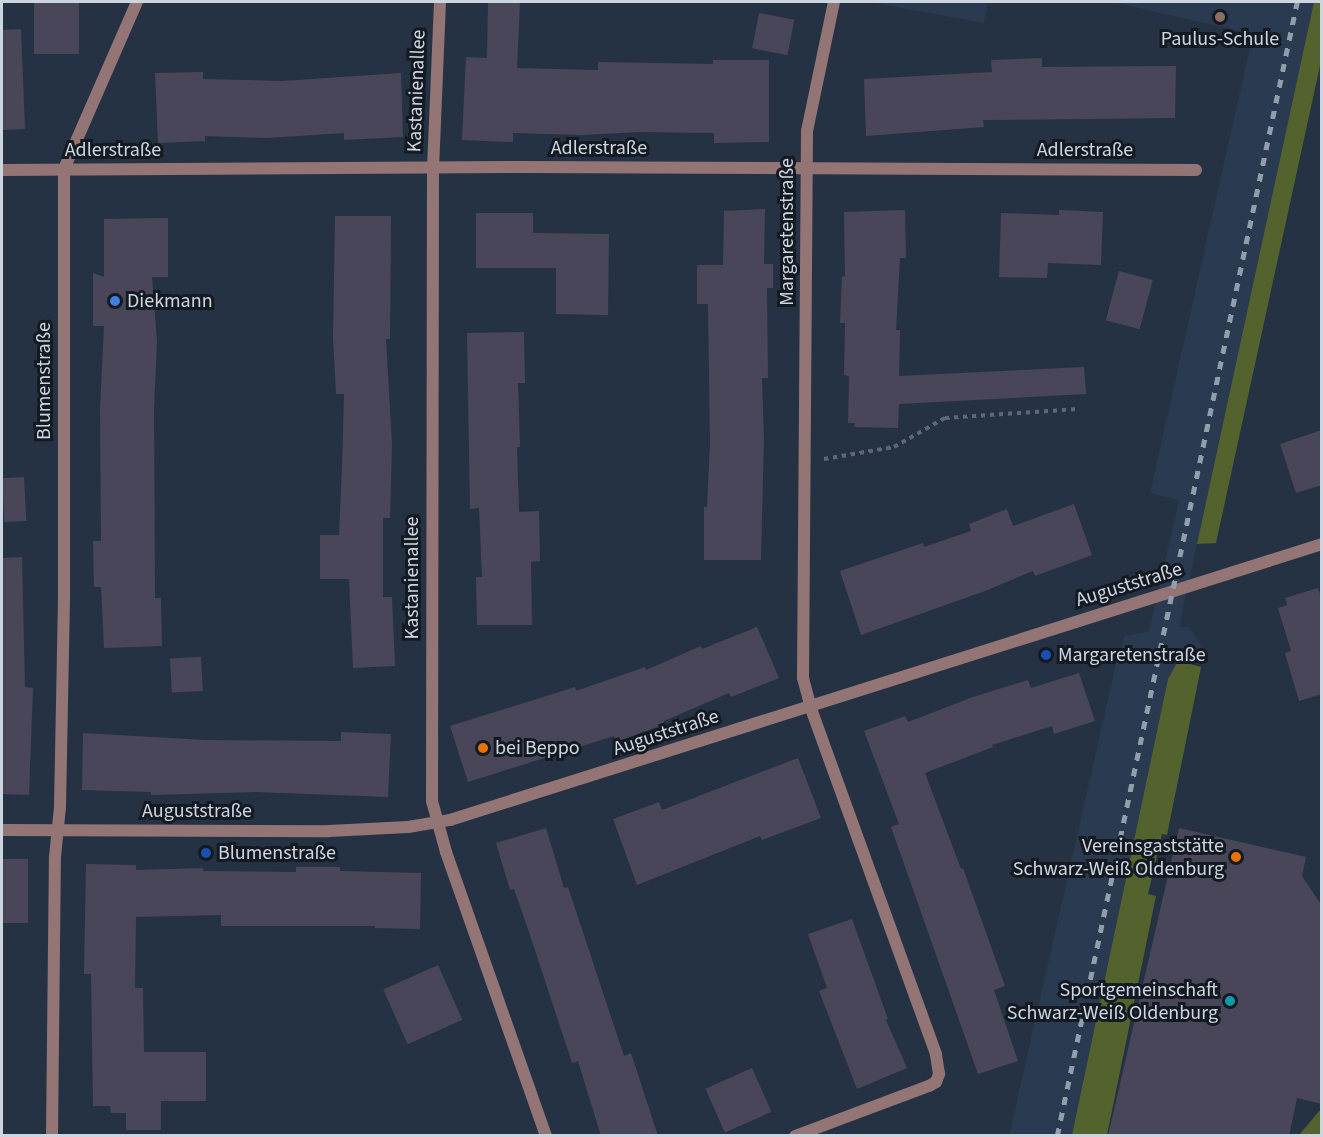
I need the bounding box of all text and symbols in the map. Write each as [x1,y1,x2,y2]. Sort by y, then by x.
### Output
marker: Paulus-Schule [1213,10,1227,24]
place label: Paulus-Schule [1161,27,1279,51]
street label: Kastanienallee [403,29,431,153]
street label: Adlerstraße [551,136,647,160]
street label: Adlerstraße [65,138,161,162]
street label: Adlerstraße [1037,138,1133,162]
street label: Margaretenstraße [775,158,799,306]
place label: Diekmann [127,289,213,313]
marker: Diekmann [108,294,122,308]
street label: Blumenstraße [32,322,56,440]
street label: Kastanienallee [400,517,424,639]
street label: Auguststraße [1073,557,1185,613]
place label: Margaretenstraße [1058,643,1206,667]
marker: Margaretenstraße [1039,648,1053,662]
street label: Auguststraße [610,705,722,761]
place label: bei Beppo [495,736,580,760]
marker: bei Beppo [476,741,490,755]
street label: Auguststraße [142,799,252,823]
place label: Vereinsgaststätte Schwarz-Weiß Oldenburg [1013,834,1224,881]
place label: Blumenstraße [218,841,336,865]
marker: Blumenstraße [199,846,213,860]
marker: Vereinsgaststätte Schwarz-Weiß Oldenburg [1229,850,1243,864]
place label: Sportgemeinschaft Schwarz-Weiß Oldenburg [1007,978,1218,1025]
marker: Sportgemeinschaft Schwarz-Weiß Oldenburg [1223,994,1237,1008]

